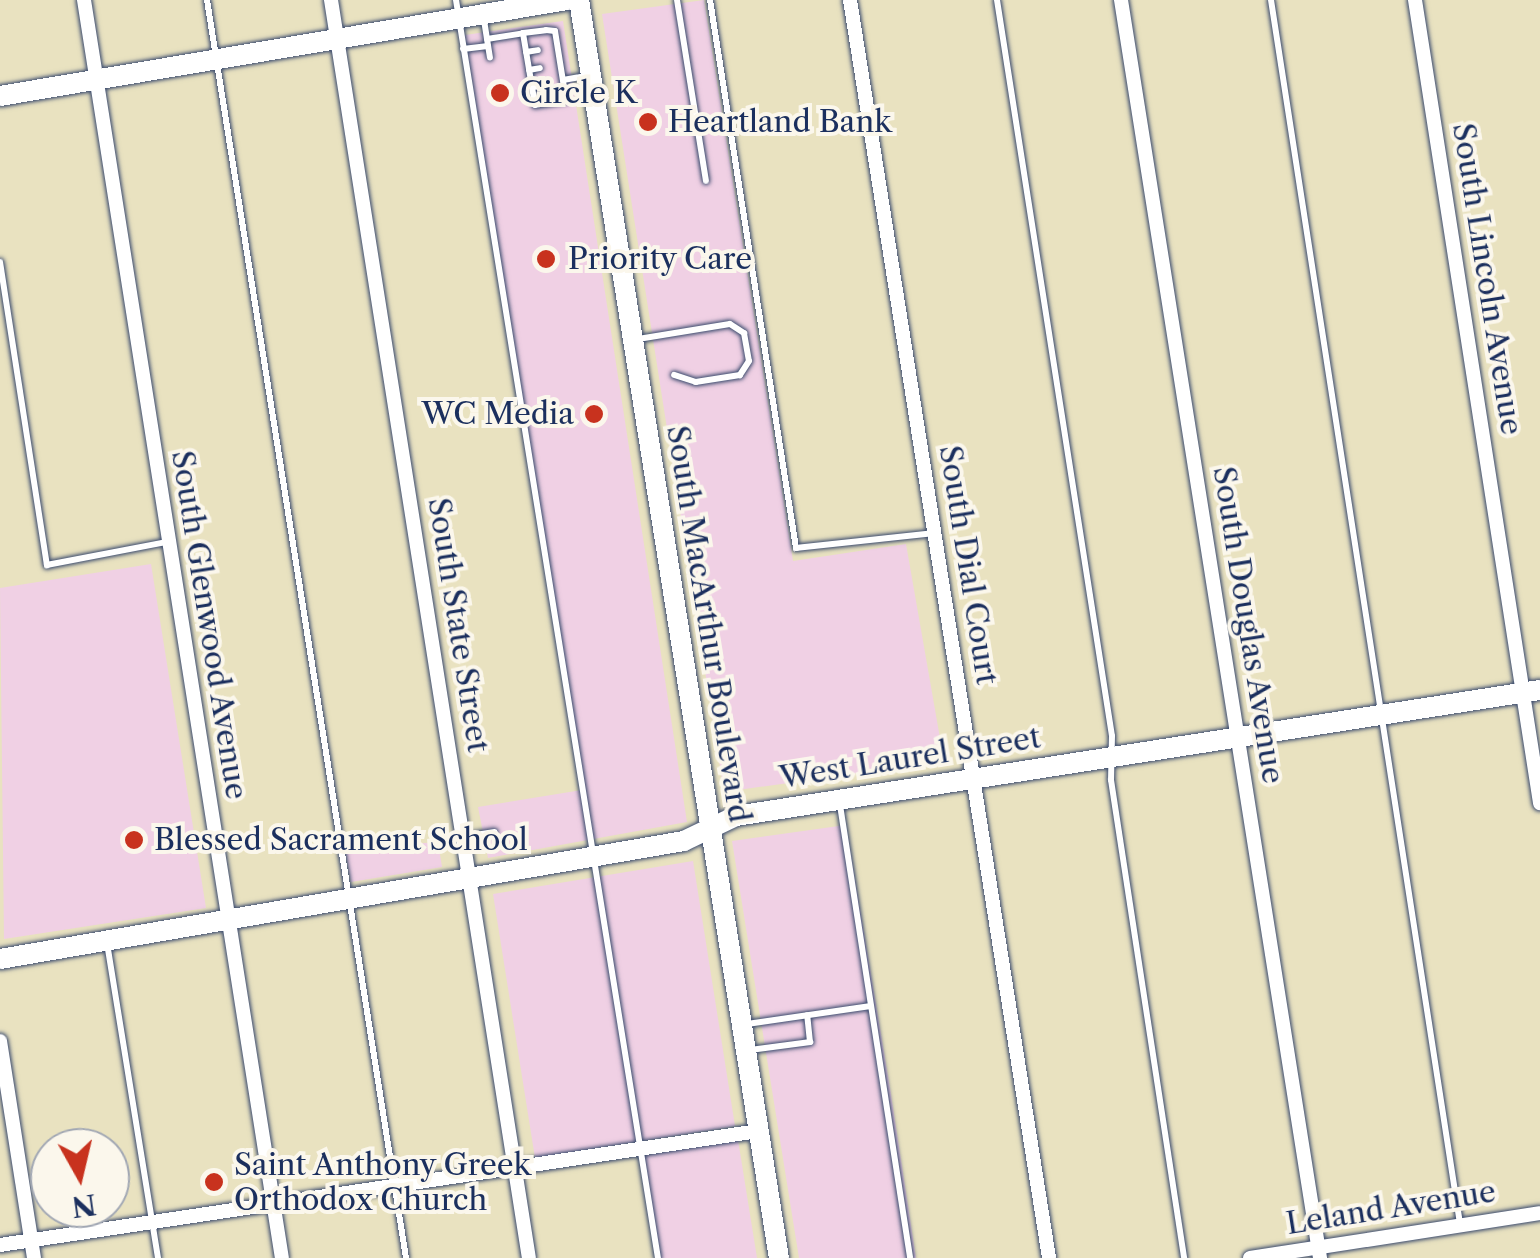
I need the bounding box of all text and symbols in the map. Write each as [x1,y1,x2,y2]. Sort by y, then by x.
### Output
place label: Circle K [520,75,637,111]
marker: Circle K [489,82,511,104]
place label: Heartland Bank [668,104,892,140]
marker: Heartland Bank [637,111,659,133]
street label: South Lincoln Avenue [1444,120,1530,438]
place label: Priority Care [568,241,753,277]
marker: Priority Care [533,246,559,272]
place label: WC Media [421,396,574,432]
marker: WC Media [583,403,605,425]
street label: South MacArthur Boulevard [659,423,757,825]
street label: South Dial Court [931,443,1005,687]
street label: South Glenwood Avenue [164,447,254,803]
street label: South Douglas Avenue [1205,463,1291,787]
street label: South State Street [420,495,496,755]
street label: West Laurel Street [777,720,1043,796]
place label: Blessed Sacrament School [154,822,528,858]
marker: Blessed Sacrament School [123,829,145,851]
north arrow [30,1128,130,1228]
place label: Saint Anthony Greek Orthodox Church [234,1147,533,1218]
marker: Saint Anthony Greek Orthodox Church [203,1171,225,1193]
street label: Leland Avenue [1283,1174,1499,1242]
text: N [69,1187,98,1224]

